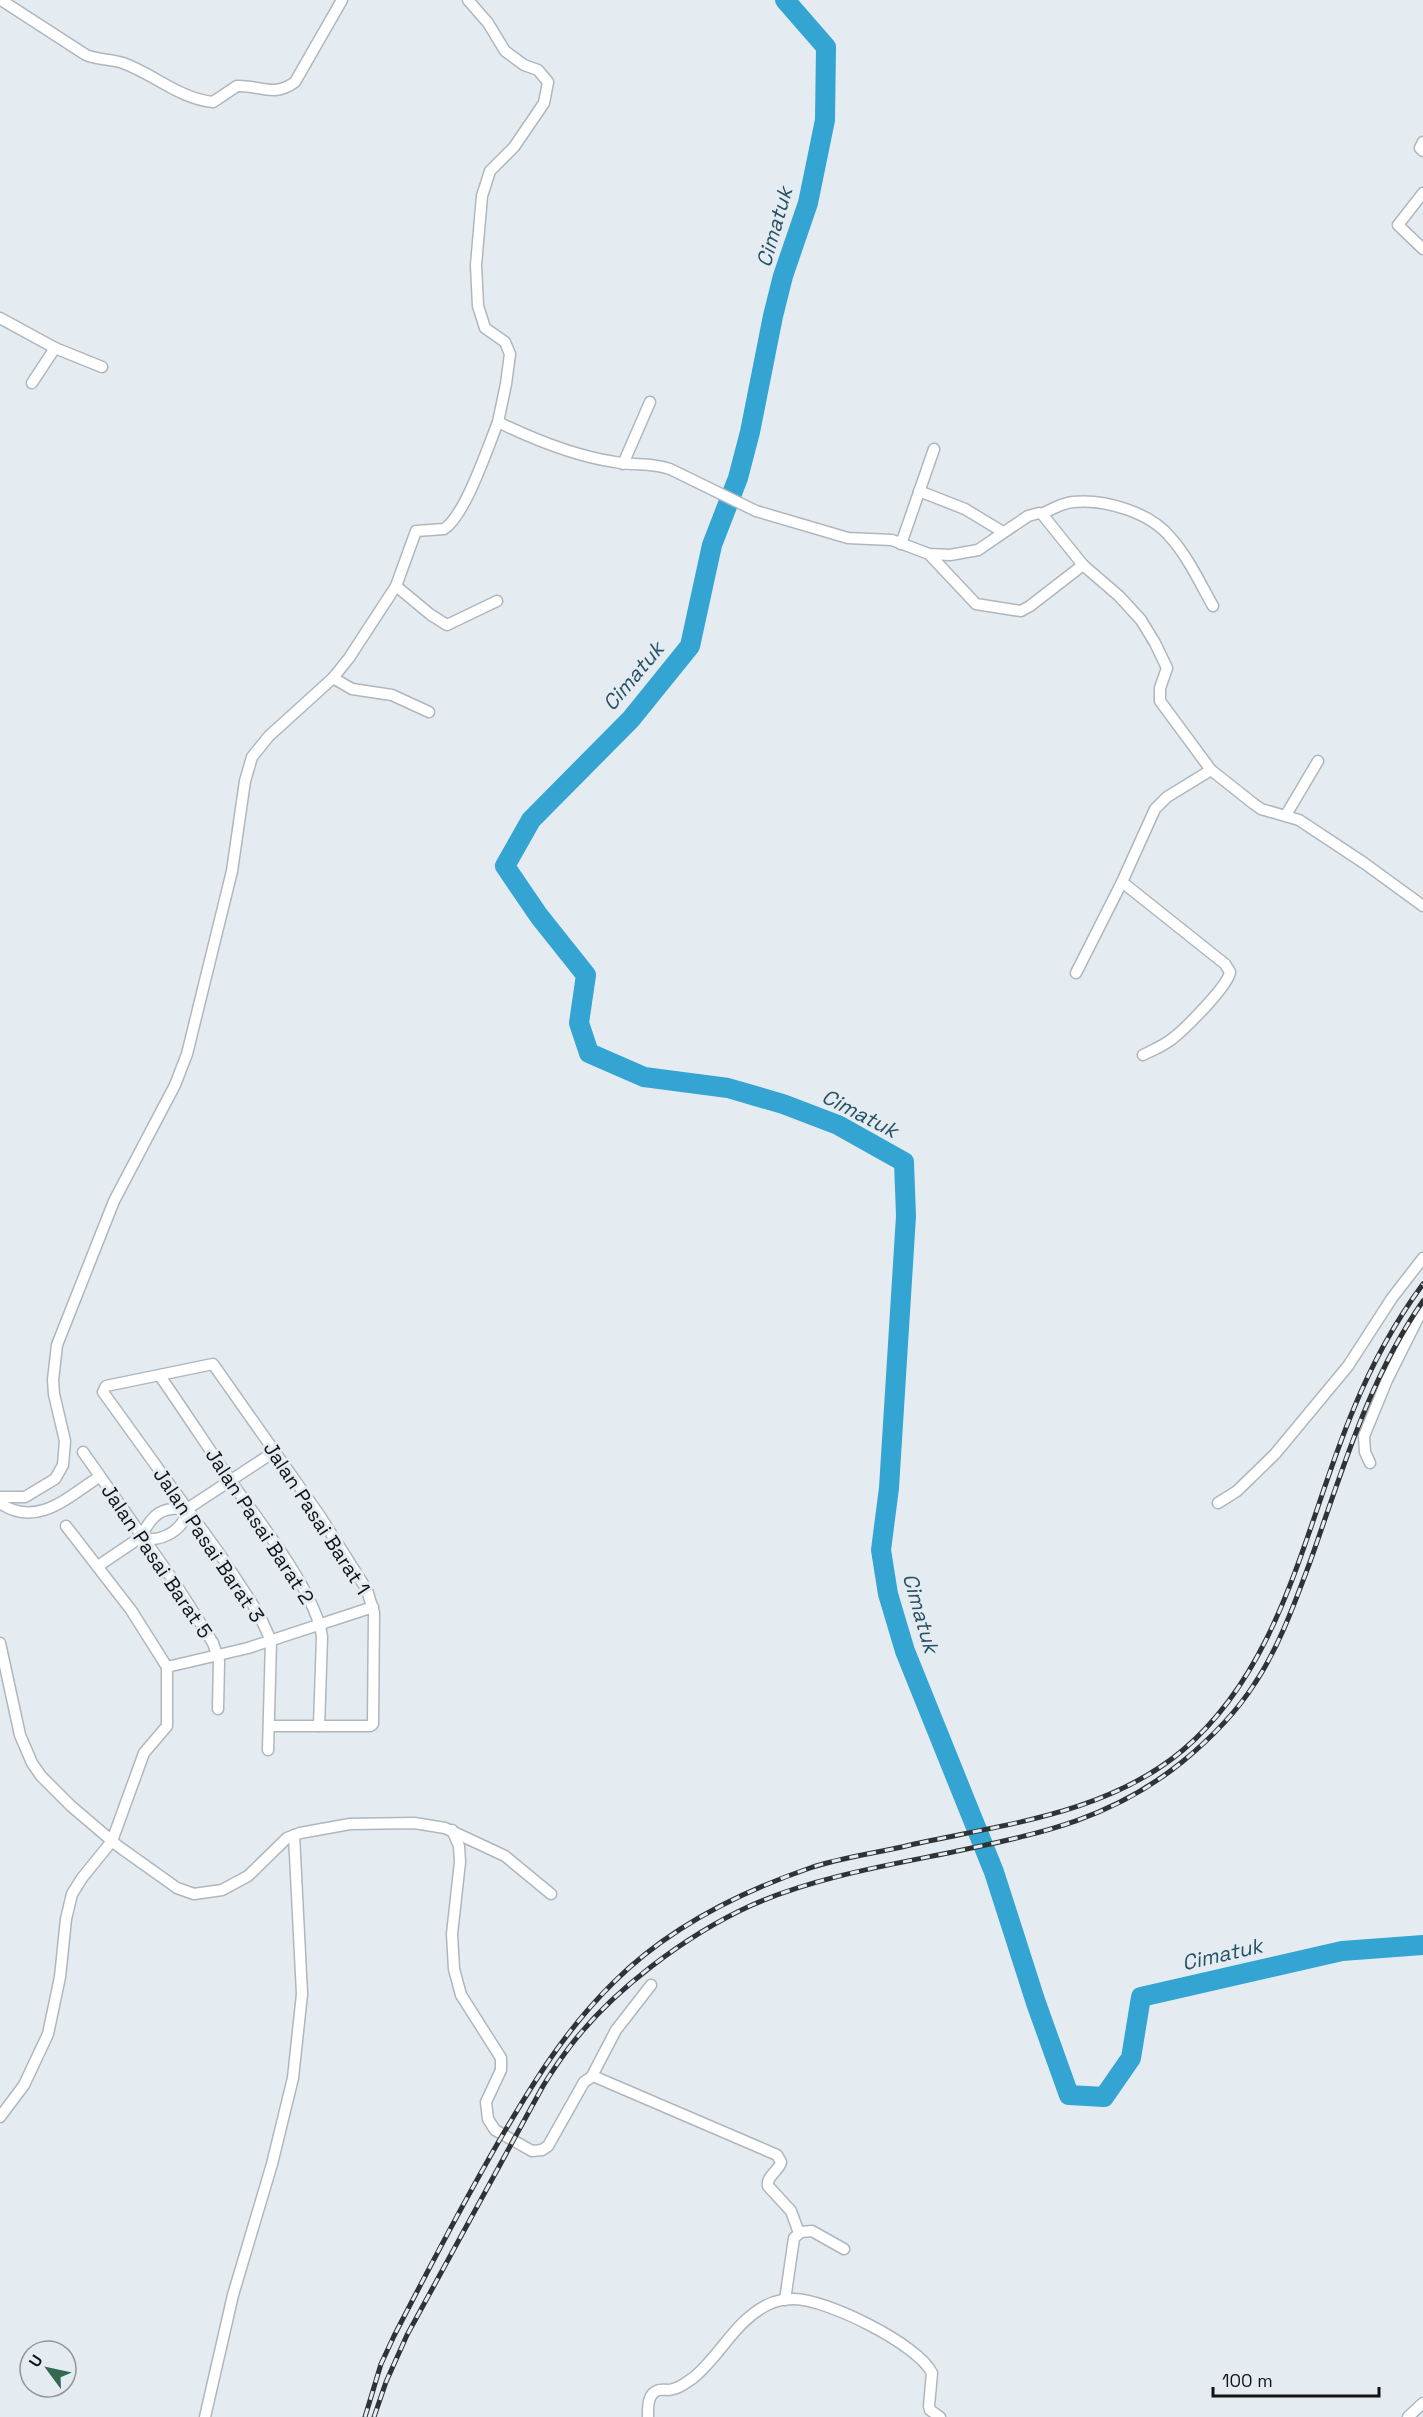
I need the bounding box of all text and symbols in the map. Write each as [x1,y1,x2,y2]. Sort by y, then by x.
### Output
water label: Cimatuk [750,181,799,270]
water label: Cimatuk [596,634,671,716]
water label: Cimatuk [817,1082,905,1145]
street label: Jalan Pasai Barat 1 [258,1437,376,1599]
street label: Jalan Pasai Barat 2 [200,1443,320,1609]
street label: Jalan Pasai Barat 3 [148,1463,270,1627]
street label: Jalan Pasai Barat 5 [96,1479,218,1643]
water label: Cimatuk [897,1570,946,1659]
water label: Cimatuk [1179,1931,1268,1976]
north arrow [18,2339,78,2399]
text: U [24,2351,48,2371]
scale bar [1213,2360,1380,2398]
text: 100 m [1222,2369,1273,2392]

